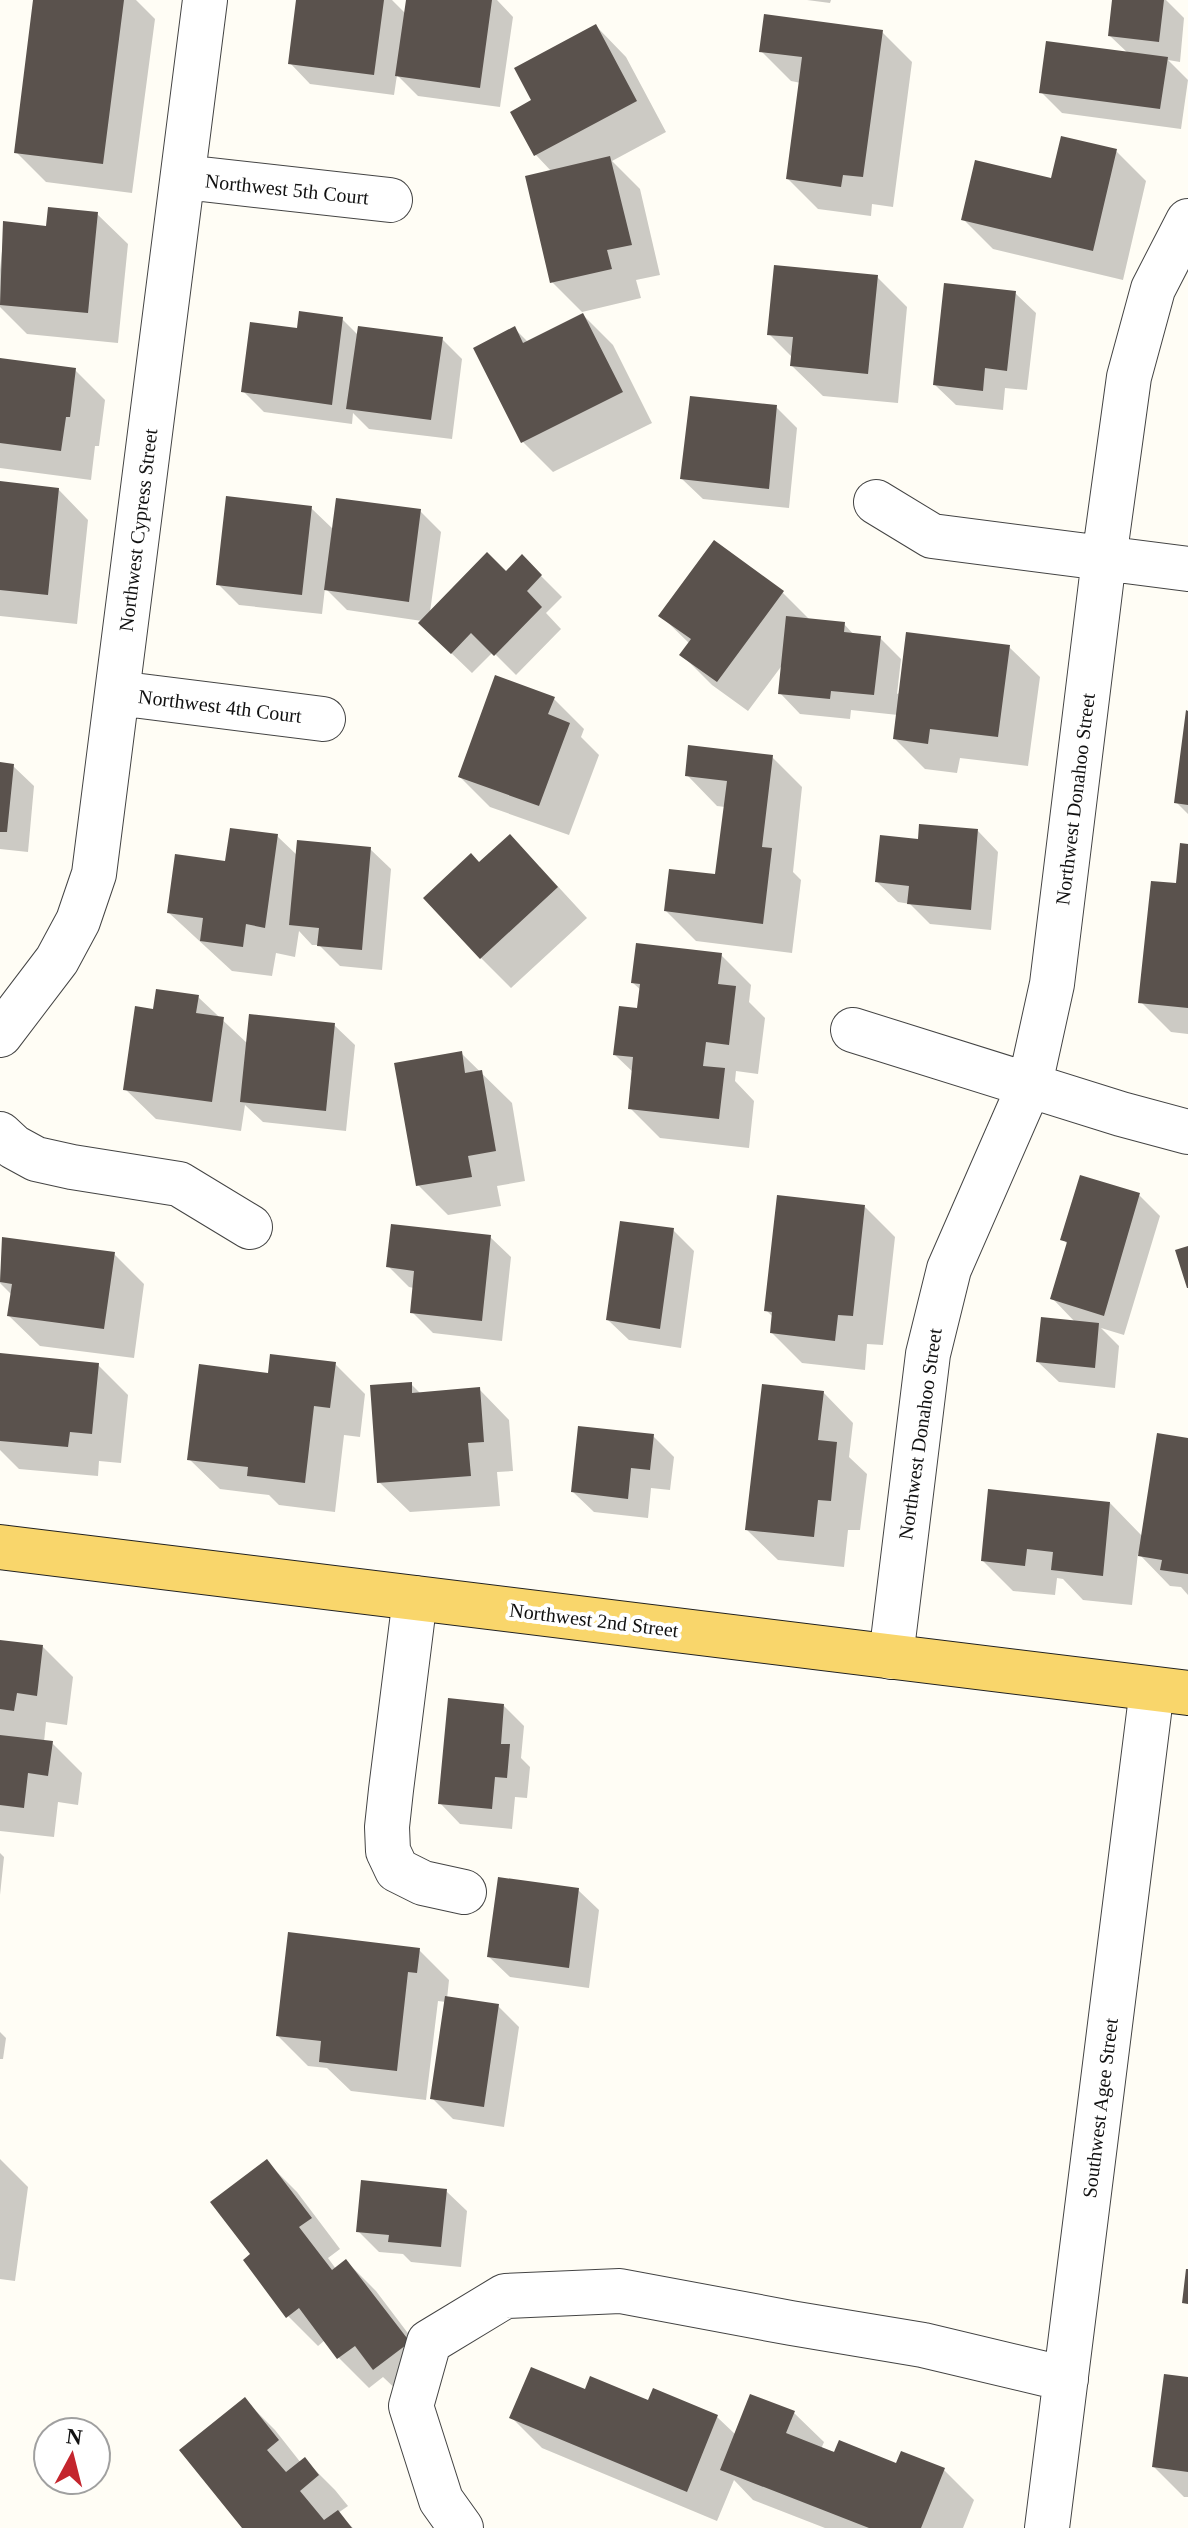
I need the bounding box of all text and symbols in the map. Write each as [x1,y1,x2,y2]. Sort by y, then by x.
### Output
street label: Northwest 5th Court [204,169,370,209]
street label: Northwest Cypress Street [115,427,162,633]
street label: Northwest 4th Court [137,685,303,727]
street label: Northwest Donahoo Street [1051,691,1099,906]
street label: Northwest Donahoo Street [894,1326,946,1541]
street label: Northwest 2nd Street [508,1599,680,1641]
street label: Southwest Agee Street [1078,2016,1123,2199]
north arrow [32,2416,112,2496]
text: N [65,2423,84,2450]

